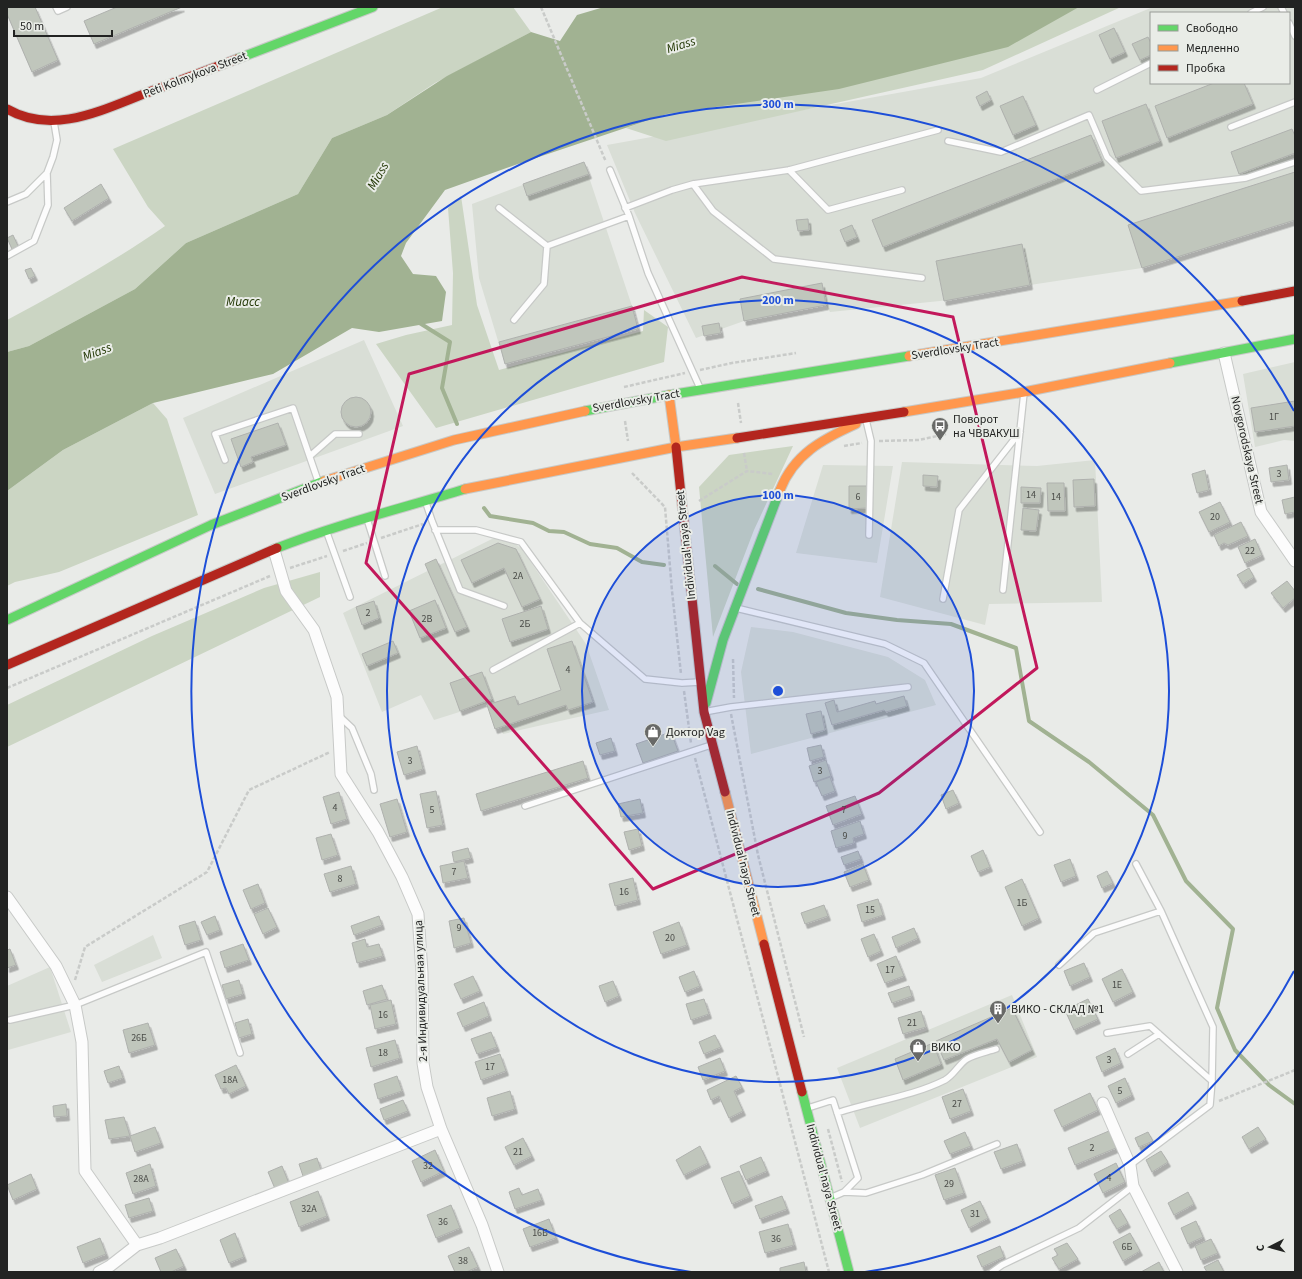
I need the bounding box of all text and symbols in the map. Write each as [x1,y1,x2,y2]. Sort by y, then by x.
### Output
scale bar [14,12,112,38]
legend [1150,12,1290,84]
text: 50 m [20,18,44,35]
text: Свободно [1186,20,1238,37]
water label: Miass [664,32,698,58]
text: Медленно [1186,40,1240,57]
street label: Peti Kolmykova Street [141,47,249,103]
text: Пробка [1186,60,1225,77]
text: 300 m [762,96,794,113]
water label: Miass [363,159,393,193]
text: 200 m [762,292,794,309]
water label: Миасс [226,293,260,311]
street label: Sverdlovsky Tract [910,334,1000,364]
water label: Miass [80,338,114,366]
street label: Sverdlovsky Tract [591,385,681,417]
street label: Novgorodskaya Street [1226,394,1268,506]
house number: 1Г [1269,410,1279,424]
place label: Поворот на ЧВВАКУШ [953,411,1020,442]
bus stop icon: Поворот на ЧВВАКУШ [930,416,950,441]
street label: Sverdlovsky Tract [279,460,367,506]
house number: 3 [1277,467,1282,481]
text: 100 m [762,487,794,504]
house number: 14 [1026,488,1036,502]
street label: Individual'naya Street [672,490,700,600]
house number: 6 [856,490,861,504]
house number: 14 [1051,490,1061,504]
house number: 20 [1210,510,1220,524]
house number: 22 [1245,544,1255,558]
house number: 2А [513,569,524,583]
house number: 2 [366,606,371,620]
house number: 2В [422,612,433,626]
house number: 2Б [520,617,531,631]
house number: 4 [566,663,571,677]
centre of rings [771,684,785,698]
shop icon: Доктор Vag [643,722,663,747]
place label: Доктор Vag [666,724,725,741]
house number: 3 [408,754,413,768]
house number: 3 [818,764,823,778]
house number: 4 [333,801,338,815]
house number: 5 [430,803,435,817]
house number: 7 [842,803,847,817]
street label: Individual'naya Street [721,808,765,918]
house number: 9 [843,829,848,843]
house number: 7 [452,865,457,879]
house number: 8 [338,872,343,886]
house number: 16 [619,885,629,899]
house number: 1Б [1017,896,1028,910]
house number: 15 [865,903,875,917]
street label: 2-я Индивидуальная улица [410,920,432,1062]
house number: 9 [457,921,462,935]
house number: 20 [665,931,675,945]
house number: 17 [885,963,895,977]
house number: 1Е [1112,978,1122,992]
building icon: ВИКО - СКЛАД №1 [988,999,1008,1024]
place label: ВИКО - СКЛАД №1 [1011,1001,1104,1018]
house number: 16 [378,1008,388,1022]
house number: 21 [907,1016,917,1030]
house number: 26Б [131,1031,147,1045]
shop icon: ВИКО [908,1037,928,1062]
place label: ВИКО [931,1039,961,1056]
house number: 18 [378,1046,388,1060]
house number: 3 [1107,1053,1112,1067]
house number: 17 [485,1060,495,1074]
house number: 18А [222,1073,238,1087]
house number: 5 [1118,1084,1123,1098]
house number: 27 [952,1097,962,1111]
street label: Individual'naya Street [802,1122,846,1232]
house number: 2 [1090,1141,1095,1155]
house number: 21 [513,1145,523,1159]
house number: 32 [423,1159,433,1173]
house number: 4 [1107,1171,1112,1185]
house number: 28А [133,1172,149,1186]
house number: 29 [944,1177,954,1191]
house number: 32А [301,1202,317,1216]
house number: 31 [970,1207,980,1221]
house number: 36 [438,1215,448,1229]
house number: 16Б [532,1226,548,1240]
north arrow [1250,1227,1290,1267]
house number: 36 [771,1232,781,1246]
house number: 6Б [1122,1240,1133,1254]
text: С [1253,1243,1268,1252]
house number: 38 [458,1254,468,1268]

